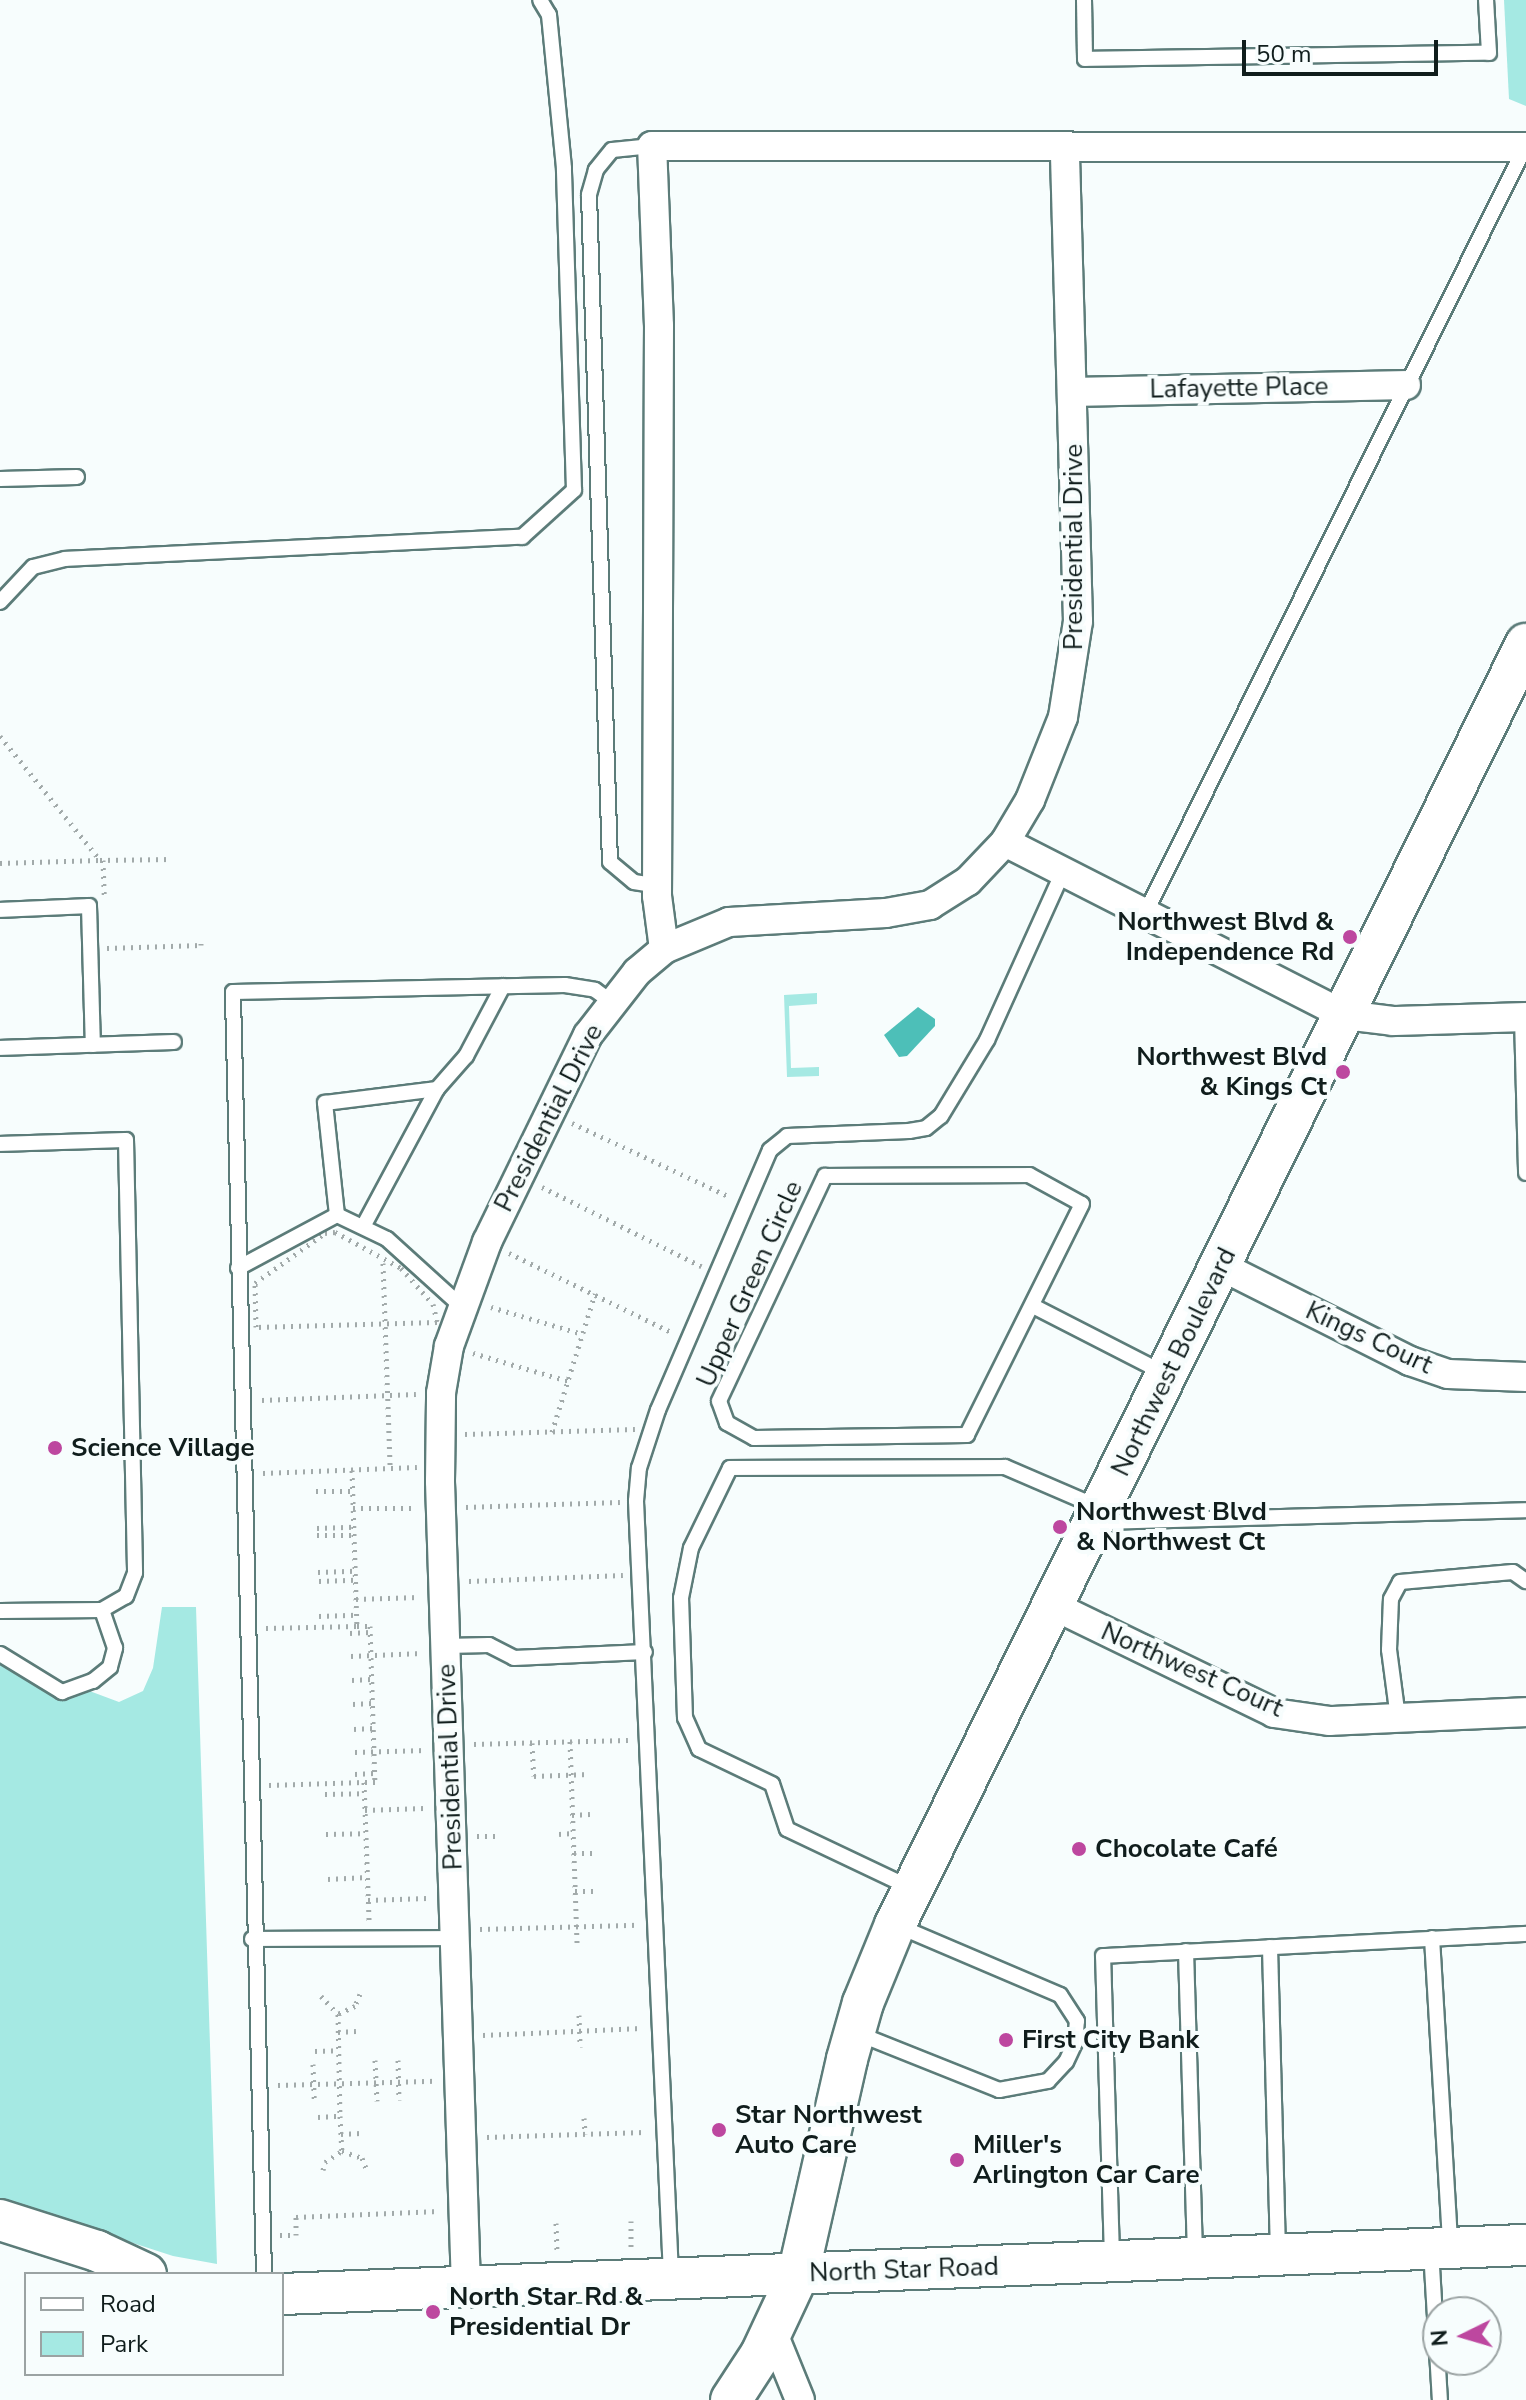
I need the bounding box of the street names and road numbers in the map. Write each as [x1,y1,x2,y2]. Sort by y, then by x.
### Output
street label: Lafayette Place [1149,371,1329,405]
street label: Presidential Drive [1058,444,1090,650]
street label: Presidential Drive [488,1019,610,1217]
street label: Upper Green Circle [691,1176,809,1392]
street label: Northwest Boulevard [1105,1243,1243,1481]
street label: Kings Court [1301,1295,1437,1381]
street label: Northwest Court [1096,1616,1288,1724]
street label: Presidential Drive [431,1663,469,1871]
street label: North Star Road [809,2251,999,2289]

